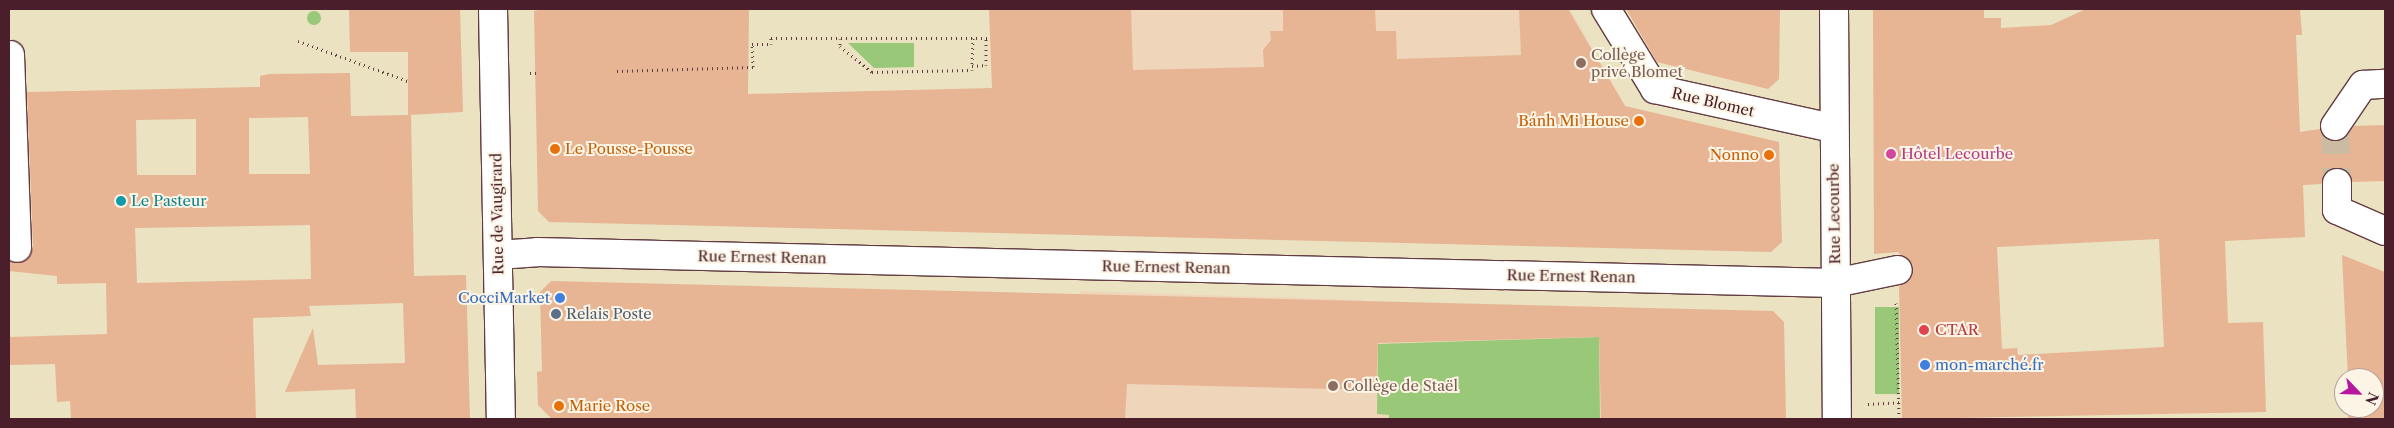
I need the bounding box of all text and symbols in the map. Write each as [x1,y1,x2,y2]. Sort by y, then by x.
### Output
place label: Collège privé Blomet [1591,45,1683,80]
marker: Collège privé Blomet [1575,57,1587,69]
street label: Rue Blomet [1670,84,1756,120]
place label: Bánh Mi House [1518,112,1629,130]
marker: Bánh Mi House [1633,115,1645,127]
place label: Le Pousse-Pousse [565,140,693,158]
marker: Le Pousse-Pousse [549,143,561,155]
place label: Hôtel Lecourbe [1901,145,2013,163]
place label: Nonno [1710,146,1759,164]
marker: Hôtel Lecourbe [1885,148,1897,160]
marker: Nonno [1763,149,1775,161]
street label: Rue de Vaugirard [487,153,507,275]
street label: Rue Lecourbe [1824,163,1844,265]
place label: Le Pasteur [131,192,207,210]
marker: Le Pasteur [115,195,127,207]
street label: Rue Ernest Renan [697,247,827,267]
street label: Rue Ernest Renan [1101,257,1231,277]
street label: Rue Ernest Renan [1506,266,1636,286]
place label: CocciMarket [458,289,550,307]
marker: CocciMarket [554,292,566,304]
place label: Relais Poste [566,305,652,323]
marker: Relais Poste [550,308,562,320]
place label: CTAR [1935,321,1979,339]
marker: CTAR [1917,323,1931,337]
place label: mon-marché.fr [1935,356,2044,374]
marker: mon-marché.fr [1919,359,1931,371]
north arrow [2334,368,2384,418]
place label: Collège de Staël [1343,377,1458,395]
marker: Collège de Staël [1327,380,1339,392]
text: N [2361,389,2382,408]
place label: Marie Rose [569,397,650,415]
marker: Marie Rose [553,400,565,412]

